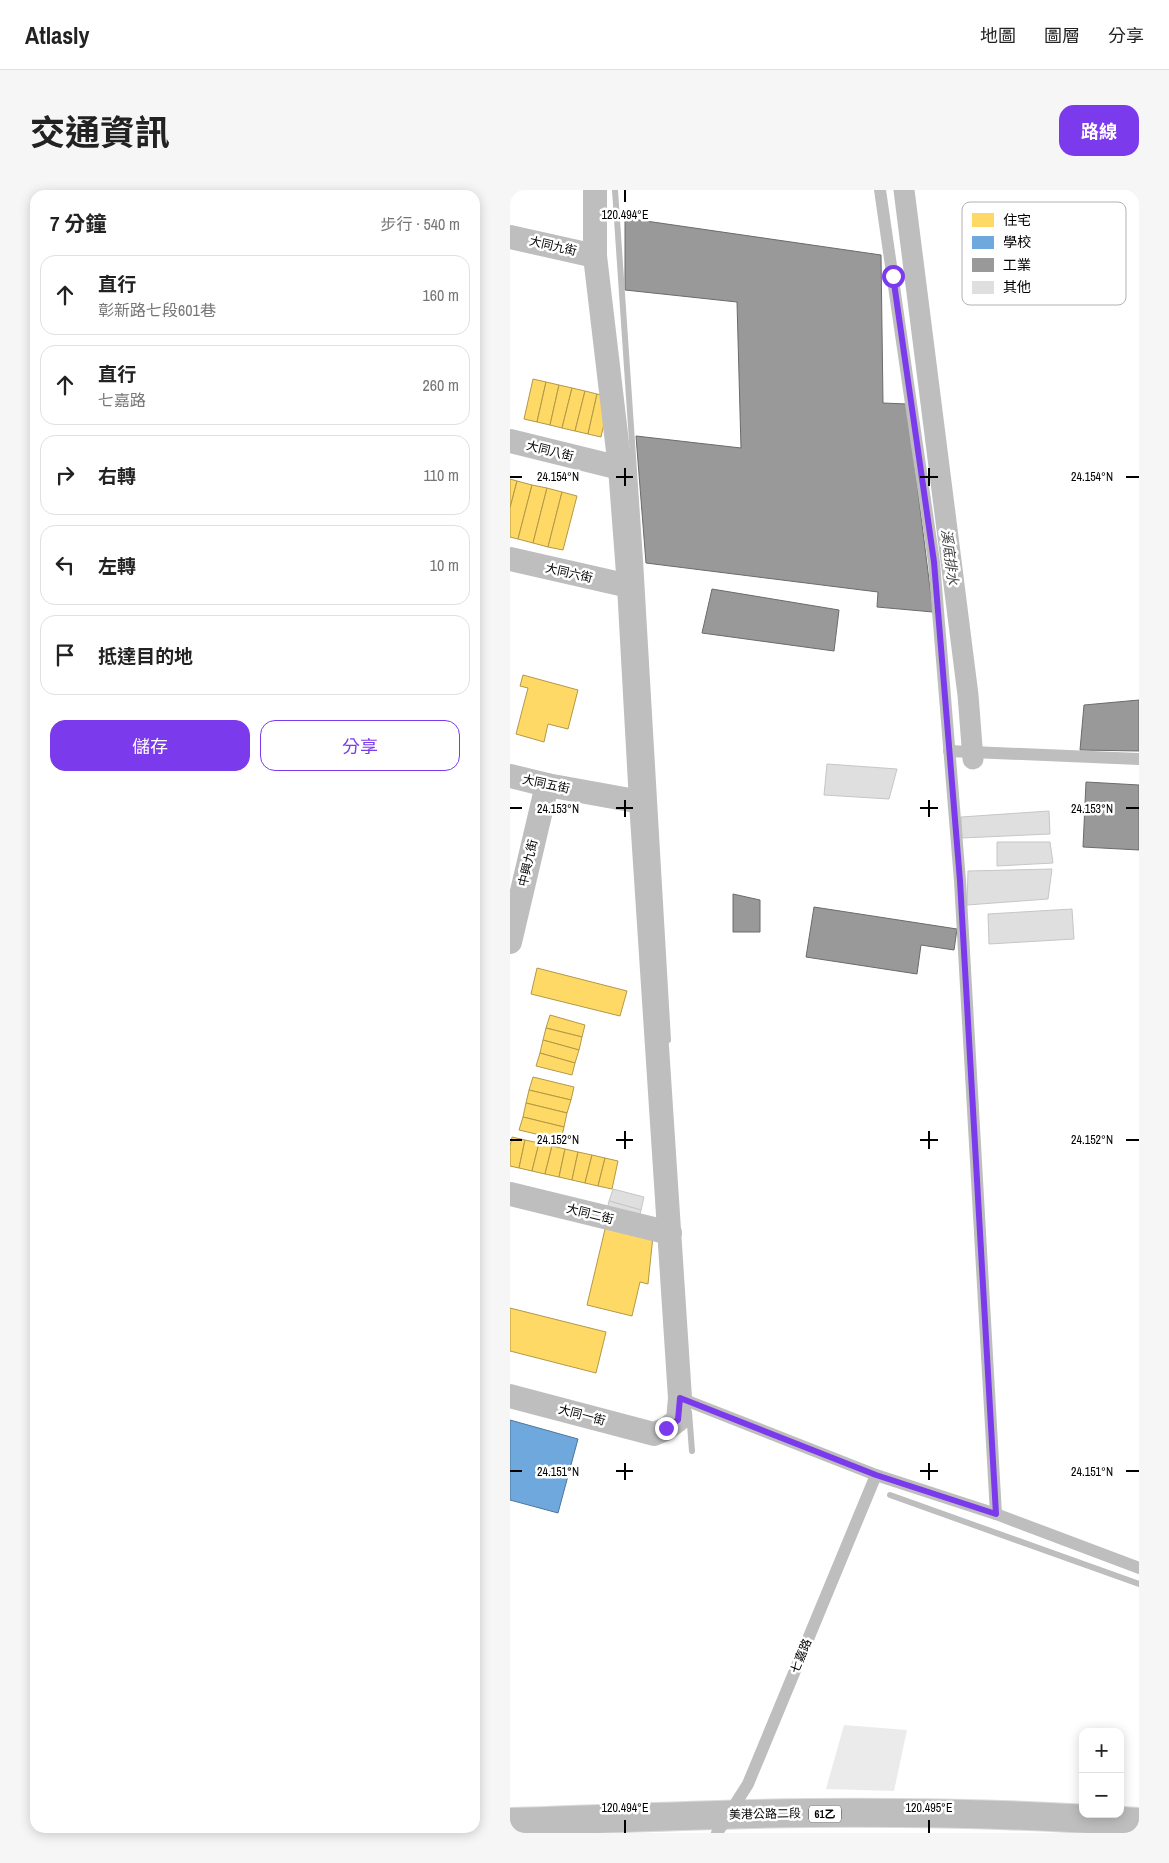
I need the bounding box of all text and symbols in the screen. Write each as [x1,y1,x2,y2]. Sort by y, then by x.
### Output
text: Atlasly [25,19,90,51]
text: 地圖 [980,23,1016,48]
text: 圖層 [1044,23,1080,48]
text: 分享 [1108,23,1144,48]
button: 路線 [1059,105,1139,156]
text: 交通資訊 [30,109,170,156]
legend [962,202,1126,305]
text: 120.494°E [602,207,648,223]
text: 7 分鐘 [50,209,106,238]
text: 住宅 [1003,211,1031,229]
text: 步行 · 540 m [381,213,460,235]
street label: 大同九街 [528,233,578,259]
text: 學校 [1003,233,1031,251]
text: 工業 [1003,256,1031,274]
route start [882,265,905,288]
text: 直行 [98,271,136,297]
text: 其他 [1003,278,1031,296]
icon: ahead [51,281,79,309]
text: 160 m [423,284,459,306]
text: 彰新路七段601巷 [98,299,216,321]
text: 直行 [98,361,136,387]
icon: ahead [51,371,79,399]
text: 260 m [423,374,459,396]
text: 七嘉路 [98,389,146,411]
street label: 大同八街 [525,437,575,465]
icon: right [51,461,79,489]
text: 右轉 [98,463,136,489]
text: 110 m [423,464,459,486]
text: 24.154°N [537,469,579,485]
text: 24.154°N [1071,469,1113,485]
water label: 溪底排水 [938,528,962,587]
icon: left [51,551,79,579]
text: 左轉 [98,553,136,579]
text: 10 m [430,554,459,576]
street label: 大同六街 [544,560,594,586]
icon: arrive [51,641,79,669]
text: 抵達目的地 [98,643,193,669]
button: 儲存 [50,720,250,771]
button: 分享 [260,720,460,771]
street label: 大同五街 [521,771,571,797]
text: 24.153°N [537,801,579,817]
text: 24.153°N [1071,801,1113,817]
street label: 中興九街 [515,838,541,888]
text: 24.152°N [537,1132,579,1148]
text: 24.152°N [1071,1132,1113,1148]
street label: 大同二街 [565,1200,615,1228]
street label: 大同一街 [557,1401,607,1429]
route end [655,1417,678,1440]
text: 24.151°N [537,1464,579,1480]
text: 24.151°N [1071,1464,1113,1480]
street label: 七嘉路 [787,1636,815,1676]
map controls [1079,1728,1124,1818]
button: + [1079,1728,1124,1773]
button: − [1079,1773,1124,1818]
text: 120.494°E [602,1800,648,1816]
text: 120.495°E [906,1800,952,1816]
street label: 美港公路二段 [729,1805,801,1823]
road number: 61乙 [809,1806,841,1822]

